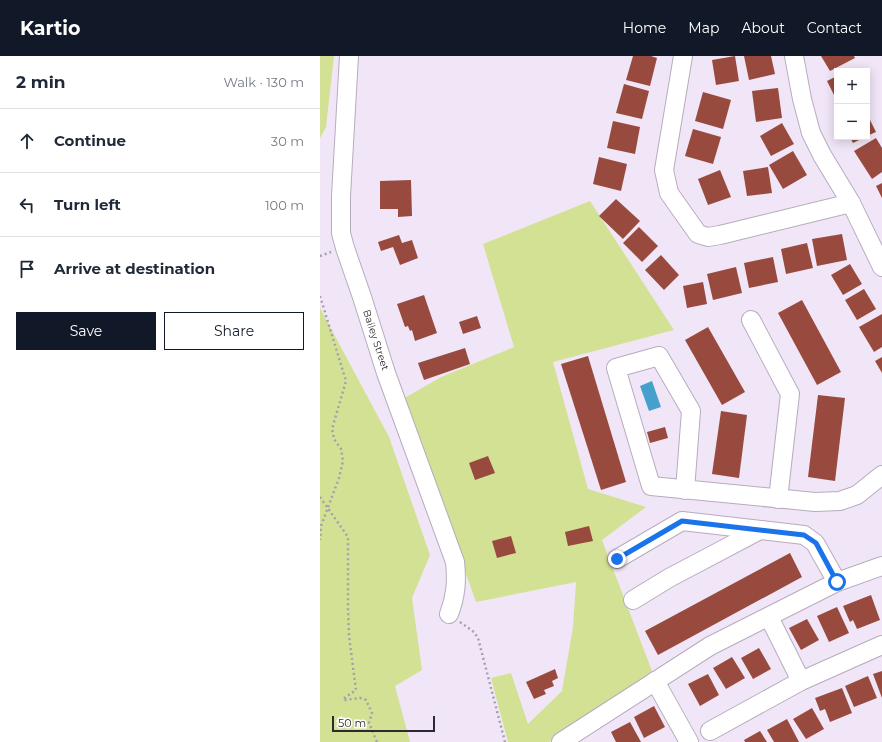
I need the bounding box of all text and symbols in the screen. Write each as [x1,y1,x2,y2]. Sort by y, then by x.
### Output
text: Kartio [20,17,80,40]
text: Home [623,19,666,37]
text: Map [688,19,719,37]
text: About [741,19,785,37]
text: Contact [807,19,862,37]
map controls [834,68,870,140]
button: + [834,68,870,104]
text: 2 min [16,72,66,92]
text: Walk · 130 m [223,74,304,90]
button: − [834,104,870,140]
icon: ahead [16,130,38,152]
text: Continue [54,131,126,150]
text: 30 m [271,133,304,149]
icon: left [16,194,38,216]
text: Turn left [54,195,121,214]
text: 100 m [265,197,304,213]
icon: arrive [16,258,38,280]
text: Arrive at destination [54,259,215,278]
street label: Bailey Street [360,308,392,372]
button: Save [16,312,156,350]
button: Share [164,312,304,350]
route end [608,550,626,568]
route start [828,573,846,591]
scale bar [332,714,435,733]
text: 50 m [338,716,366,730]

